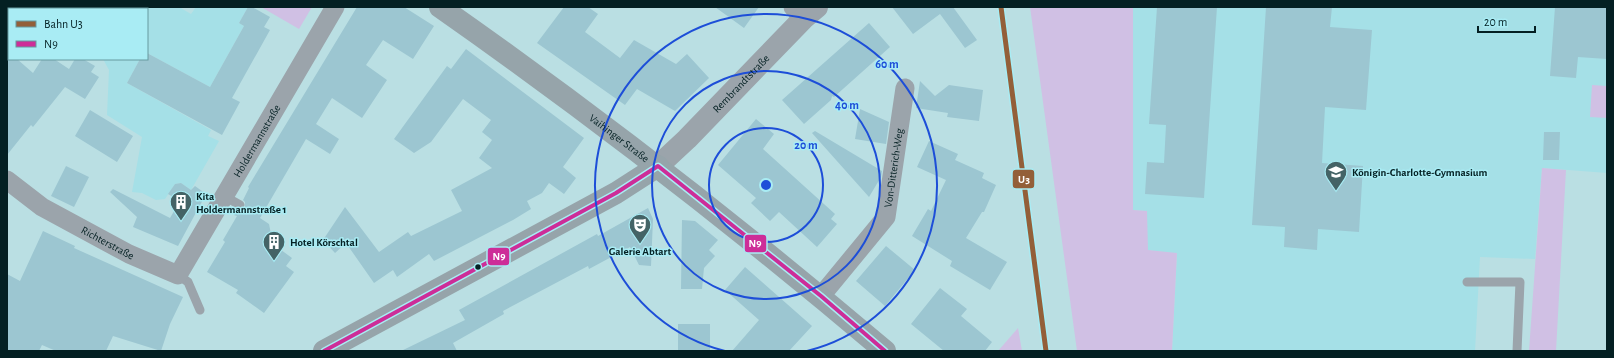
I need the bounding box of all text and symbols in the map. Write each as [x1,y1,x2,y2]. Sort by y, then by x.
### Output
legend [8,8,148,60]
scale bar [1478,8,1535,34]
text: 20 m [1484,16,1507,28]
text: Bahn U3 [44,18,83,30]
text: N9 [44,38,58,50]
street label: Rembrandtstraße [711,53,771,115]
text: 60 m [875,58,899,70]
text: 40 m [835,99,859,111]
street label: Holdermannstraße [232,103,283,179]
street label: Vaihinger Straße [587,112,651,164]
street label: Von-Ditterich-Weg [882,127,905,208]
text: 20 m [794,139,818,151]
school or university icon: Königin-Charlotte-Gymnasium [1323,159,1349,192]
place label: Königin-Charlotte-Gymnasium [1352,167,1488,178]
line badge: U3 [1012,169,1035,189]
text: U3 [1018,174,1030,185]
centre of rings [759,178,773,192]
building icon: Kita Holdermannstraße 1 [168,189,194,222]
place label: Kita Holdermannstraße 1 [196,191,287,215]
theatre icon: Galerie Abtart [627,212,653,245]
street label: Richterstraße [79,224,136,261]
building icon: Hotel Körschtal [261,229,287,262]
line badge: N9 [744,234,767,253]
place label: Hotel Körschtal [290,237,358,248]
text: N9 [749,238,761,249]
place label: Galerie Abtart [609,246,671,257]
line badge: N9 [487,247,510,266]
text: N9 [493,251,505,262]
unlabelled marker [473,262,483,272]

